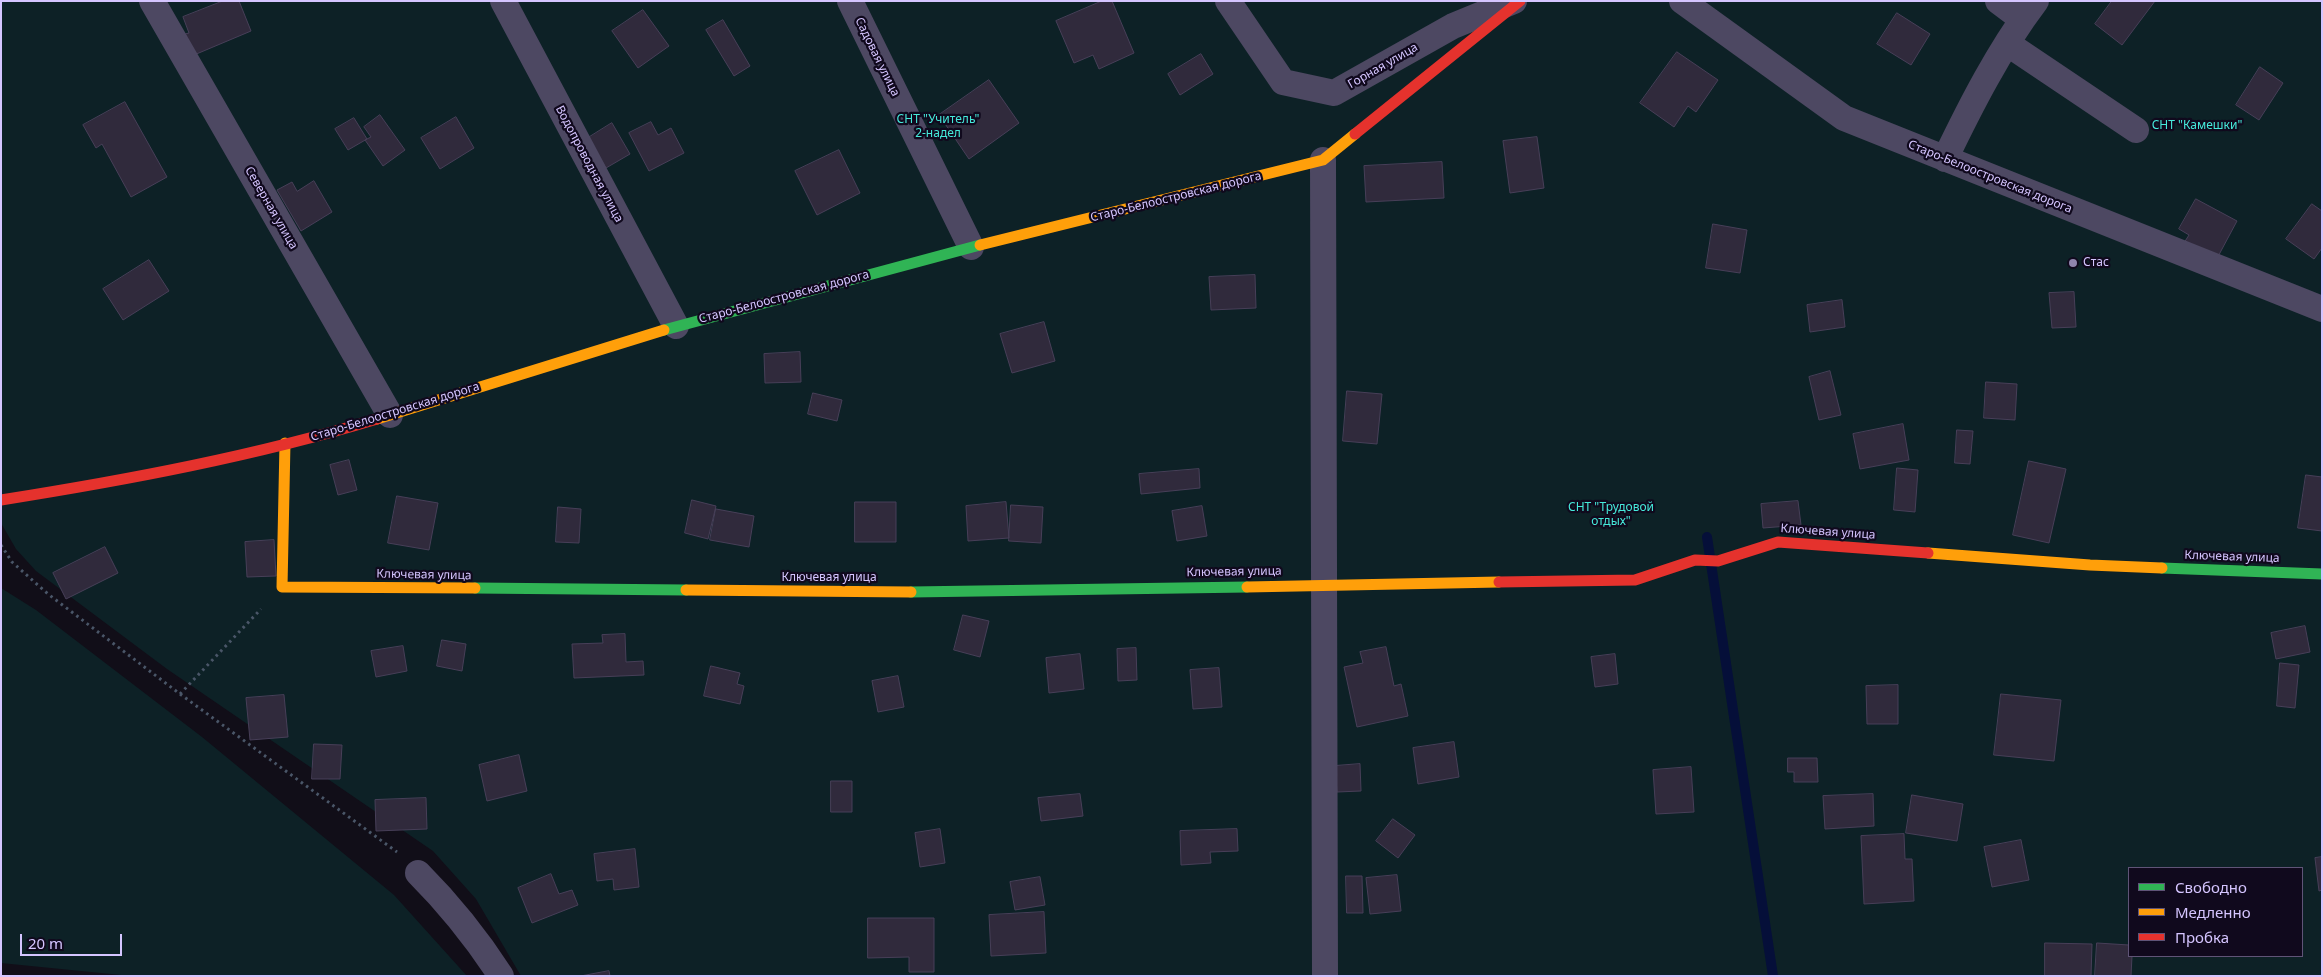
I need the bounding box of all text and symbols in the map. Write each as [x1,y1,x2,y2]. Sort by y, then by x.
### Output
street label: Садовая улица [852,15,902,99]
street label: Горная улица [1346,40,1420,92]
street label: Водопроводная улица [552,103,626,225]
park label: СНТ "Учитель" 2-надел [897,113,979,141]
park label: СНТ "Камешки" [2152,119,2242,133]
street label: Старо-Белоостровская дорога [1906,137,2074,217]
street label: Северная улица [241,164,301,252]
street label: Старо-Белоостровская дорога [1089,169,1263,225]
place label: Стас [2083,256,2109,270]
marker: Стас [2067,257,2079,269]
street label: Старо-Белоостровская дорога [697,267,871,327]
street label: Старо-Белоостровская дорога [309,379,481,445]
park label: СНТ "Трудовой отдых" [1568,501,1654,529]
street label: Ключевая улица [1780,521,1876,543]
street label: Ключевая улица [2184,548,2280,566]
street label: Ключевая улица [1186,564,1282,580]
street label: Ключевая улица [376,567,472,583]
street label: Ключевая улица [781,571,877,585]
legend [2128,867,2303,957]
text: Свободно [2175,877,2247,897]
text: Медленно [2175,902,2251,922]
scale bar [22,924,125,956]
text: Пробка [2175,927,2229,947]
text: 20 m [28,933,63,953]

